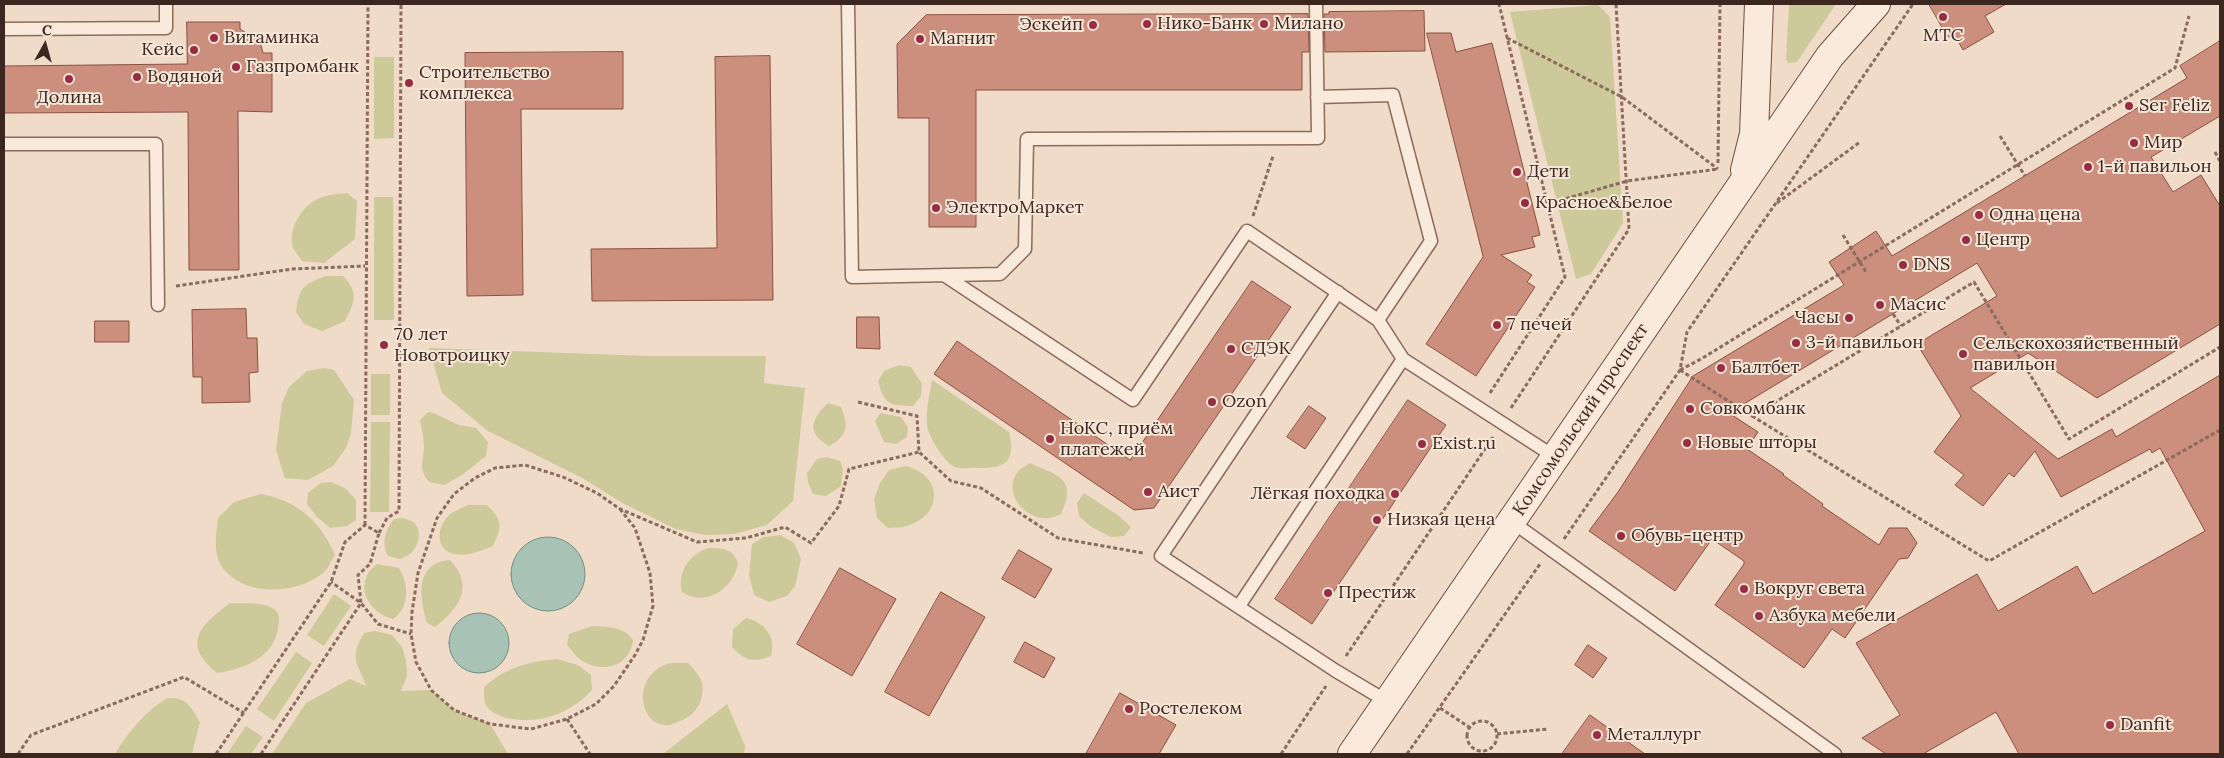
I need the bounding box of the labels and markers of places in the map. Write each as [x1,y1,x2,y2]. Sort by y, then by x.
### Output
marker: МТС [1937,11,1949,23]
place label: Нико-Банк [1157,13,1252,35]
place label: Милано [1274,13,1343,35]
place label: Эскейп [1019,14,1083,36]
marker: Нико-Банк [1141,18,1153,30]
marker: Милано [1258,18,1270,30]
marker: Эскейп [1087,19,1099,31]
place label: МТС [1923,25,1963,47]
place label: Витаминка [224,27,319,49]
place label: Магнит [930,28,995,50]
marker: Витаминка [208,32,220,44]
marker: Магнит [914,33,926,45]
place label: Кейс [141,39,184,61]
marker: Кейс [188,44,200,56]
place label: Газпромбанк [246,56,359,78]
marker: Газпромбанк [230,61,242,73]
place label: Строительство комплекса [419,62,550,104]
place label: Водяной [147,66,222,88]
marker: Водяной [131,71,143,83]
marker: Долина [63,73,75,85]
marker: Строительство комплекса [403,77,415,89]
place label: Долина [36,87,102,109]
place label: Ser Feliz [2139,95,2210,117]
marker: Ser Feliz [2123,100,2135,112]
place label: Мир [2144,132,2183,154]
marker: Мир [2128,137,2140,149]
place label: 1-й павильон [2098,156,2212,178]
place label: Дети [1527,161,1569,183]
marker: 1-й павильон [2082,161,2094,173]
marker: Дети [1511,166,1523,178]
place label: Красное&Белое [1535,192,1673,214]
place label: ЭлектроМаркет [946,197,1084,219]
marker: Красное&Белое [1519,197,1531,209]
marker: ЭлектроМаркет [930,202,942,214]
place label: Одна цена [1989,204,2080,226]
marker: Одна цена [1973,209,1985,221]
place label: Центр [1976,229,2030,251]
marker: Центр [1960,234,1972,246]
place label: DNS [1913,254,1950,276]
marker: DNS [1897,259,1909,271]
place label: Масис [1890,294,1946,316]
marker: Масис [1874,299,1886,311]
place label: Часы [1794,307,1839,329]
marker: Часы [1843,312,1855,324]
place label: 7 печей [1507,314,1572,336]
marker: 7 печей [1491,319,1503,331]
place label: 70 лет Новотроицку [394,324,510,366]
place label: 3-й павильон [1806,332,1923,354]
place label: Сельскохозяйственный павильон [1973,333,2179,376]
marker: 3-й павильон [1790,337,1802,349]
place label: СДЭК [1241,338,1291,360]
marker: 70 лет Новотроицку [378,339,390,351]
marker: СДЭК [1225,343,1237,355]
marker: Сельскохозяйственный павильон [1957,348,1969,360]
place label: Балтбет [1731,357,1800,379]
marker: Балтбет [1715,362,1727,374]
place label: Ozon [1222,391,1267,413]
marker: Ozon [1206,396,1218,408]
place label: Совкомбанк [1700,398,1806,420]
marker: Совкомбанк [1684,403,1696,415]
place label: НоКС, приём платежей [1060,418,1174,460]
place label: Новые шторы [1697,432,1817,454]
marker: НоКС, приём платежей [1044,433,1056,445]
place label: Exist.ru [1432,433,1496,455]
marker: Новые шторы [1681,437,1693,449]
marker: Exist.ru [1416,438,1428,450]
place label: Аист [1158,481,1199,503]
place label: Лёгкая походка [1250,483,1385,505]
marker: Аист [1142,486,1154,498]
marker: Лёгкая походка [1389,488,1401,500]
place label: Низкая цена [1387,509,1495,531]
marker: Низкая цена [1371,514,1383,526]
place label: Обувь-центр [1631,525,1743,547]
marker: Обувь-центр [1615,530,1627,542]
place label: Вокруг света [1754,578,1865,600]
place label: Престиж [1338,582,1416,604]
marker: Вокруг света [1738,583,1750,595]
marker: Престиж [1322,587,1334,599]
place label: Азбука мебели [1769,605,1896,627]
marker: Азбука мебели [1753,610,1765,622]
place label: Ростелеком [1139,698,1242,720]
marker: Ростелеком [1123,703,1135,715]
place label: Danfit [2120,714,2172,736]
marker: Danfit [2104,719,2116,731]
place label: Металлург [1607,724,1701,746]
marker: Металлург [1591,729,1603,741]

